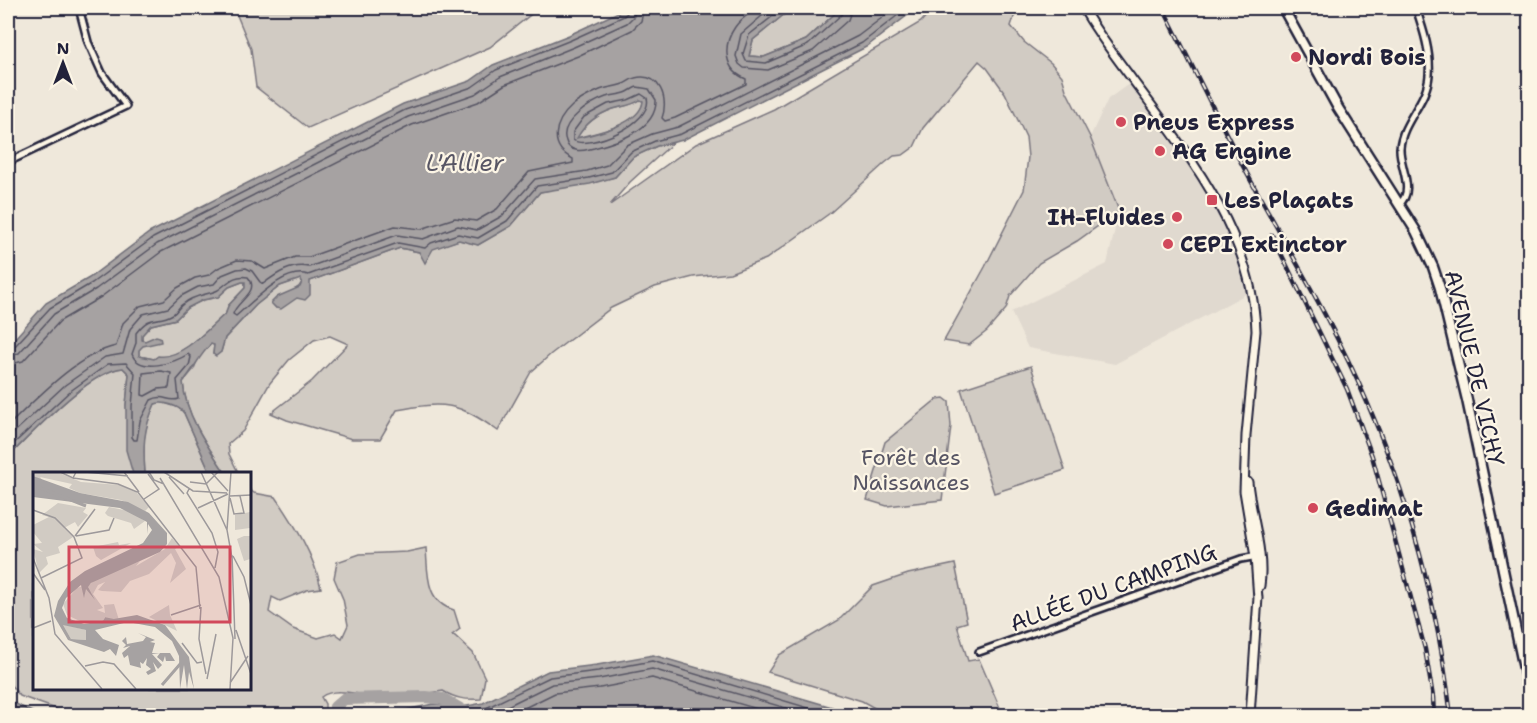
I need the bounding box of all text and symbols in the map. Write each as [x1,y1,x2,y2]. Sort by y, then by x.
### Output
north arrow [33,33,93,93]
text: N [57,38,69,59]
place label: Nordi Bois [1308,43,1426,72]
marker: Nordi Bois [1289,50,1303,64]
place label: Pneus Express [1133,108,1295,137]
marker: Pneus Express [1114,115,1128,129]
place label: AG Engine [1172,137,1292,166]
marker: AG Engine [1153,144,1167,158]
water label: L'Allier [426,147,505,179]
place label: Les Plaçats [1224,186,1354,215]
marker: Les Plaçats [1205,193,1219,207]
place label: IH-Fluides [1047,203,1165,232]
marker: IH-Fluides [1170,210,1184,224]
place label: CEPI Extinctor [1180,230,1347,259]
marker: CEPI Extinctor [1161,237,1175,251]
street label: AVENUE DE VICHY [1438,267,1511,469]
park label: Forêt des Naissances [852,443,970,497]
inset map [33,472,250,690]
place label: Gedimat [1325,494,1423,523]
marker: Gedimat [1306,501,1320,515]
street label: ALLÉE DU CAMPING [1006,537,1221,638]

